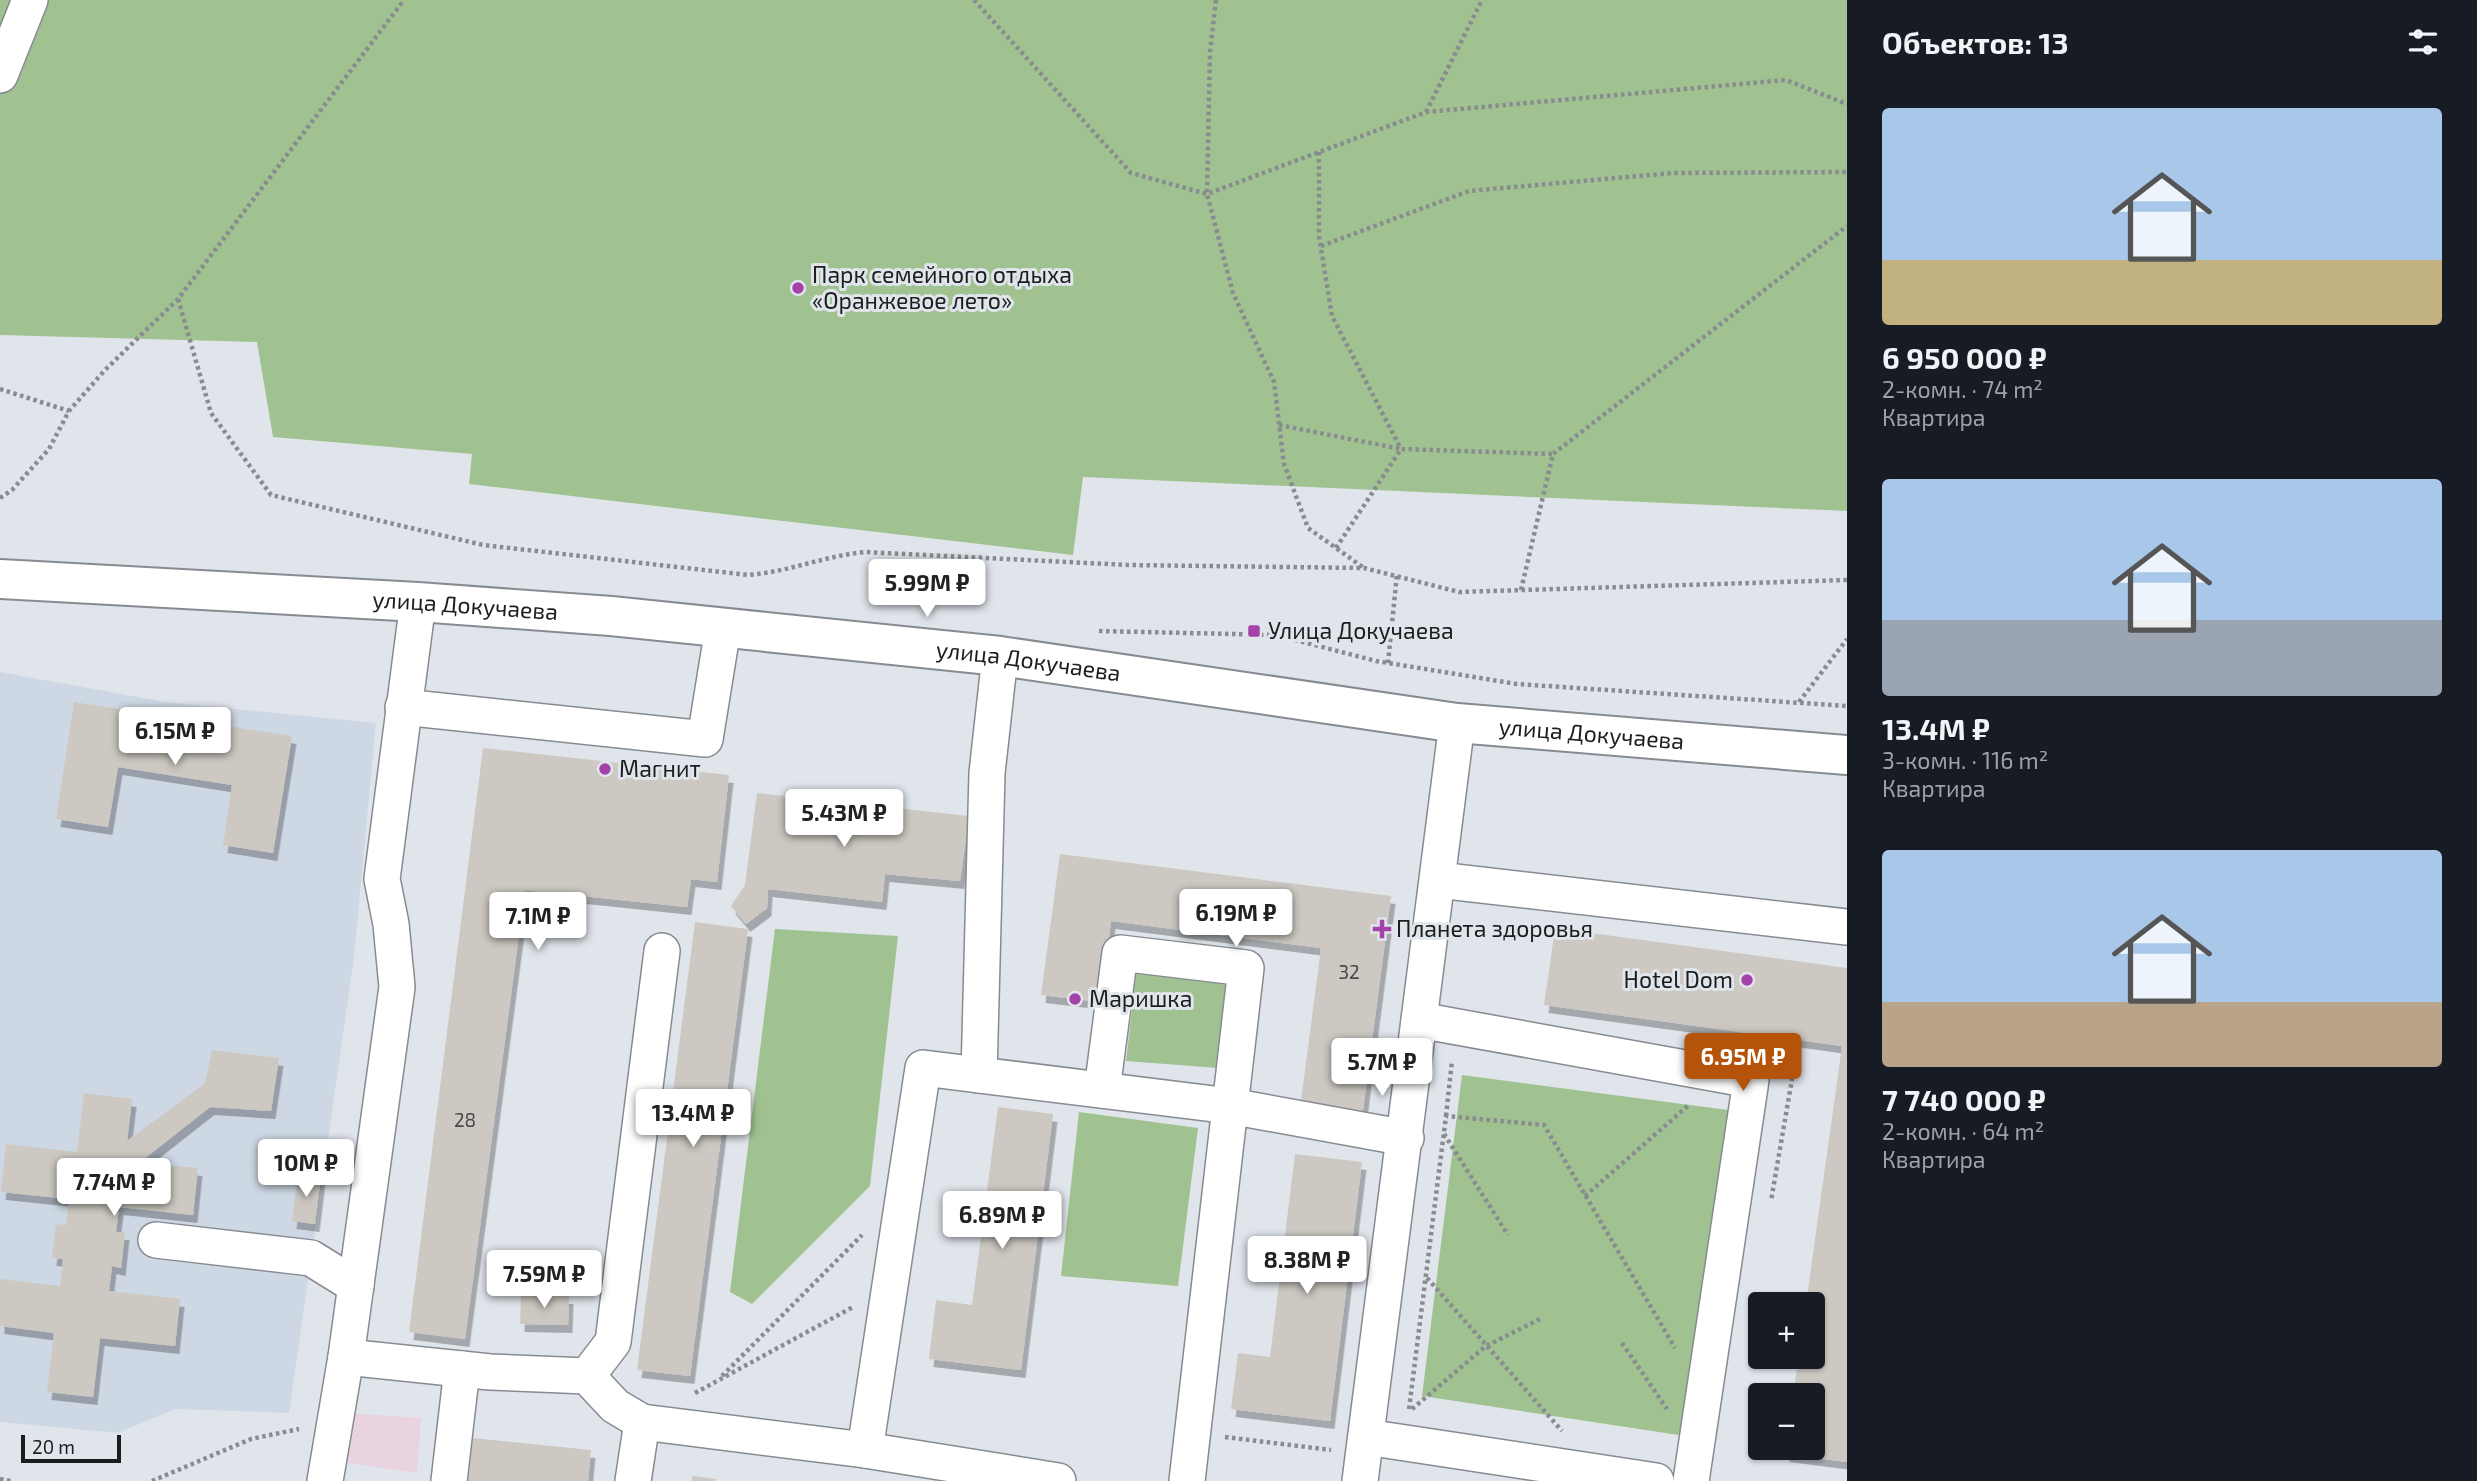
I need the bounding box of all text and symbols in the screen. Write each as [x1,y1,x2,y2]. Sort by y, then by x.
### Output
icon: filters [2404,23,2442,61]
text: Объектов: 13 [1882,24,2069,60]
icon: home [2099,154,2225,280]
place label: Парк семейного отдыха «Оранжевое лето» [812,260,1072,314]
marker: Парк семейного отдыха «Оранжевое лето» [790,280,806,296]
text: 6 950 000 ₽ [1882,339,2047,375]
text: 2-комн. · 74 m² [1882,375,2043,403]
text: Квартира [1882,403,1986,431]
icon: home [2099,525,2225,651]
pin: 5.99M ₽ [862,560,992,619]
text: 5.99M ₽ [884,568,970,596]
street label: улица Докучаева [372,585,559,625]
place label: Улица Докучаева [1268,616,1454,645]
marker: Улица Докучаева [1246,623,1262,639]
street label: улица Докучаева [935,635,1123,687]
pin: 6.15M ₽ [110,708,240,767]
text: 13.4M ₽ [1882,710,1990,746]
street label: улица Докучаева [1498,711,1685,755]
text: 6.15M ₽ [135,716,215,744]
text: 3-комн. · 116 m² [1882,746,2048,774]
place label: Магнит [619,754,701,782]
marker: Магнит [597,761,613,777]
text: Квартира [1882,774,1986,802]
pin: 5.43M ₽ [779,790,909,849]
text: 5.43M ₽ [801,798,887,826]
pin: 6.19M ₽ [1171,890,1301,949]
pin: 7.1M ₽ [481,892,595,952]
icon: home [2099,896,2225,1022]
text: 6.19M ₽ [1195,898,1277,926]
text: 7.1M ₽ [505,901,571,929]
place label: Планета здоровья [1396,914,1593,942]
marker: Планета здоровья [1374,921,1390,937]
house number: 32 [1338,960,1360,983]
place label: Hotel Dom [1624,965,1733,993]
marker: Hotel Dom [1739,972,1755,988]
place label: Маришка [1089,984,1192,1012]
marker: Маришка [1067,991,1083,1007]
pin: 6.95M ₽ [1678,1034,1808,1093]
pin: 5.7M ₽ [1325,1038,1439,1098]
text: 6.95M ₽ [1700,1042,1786,1070]
text: 5.7M ₽ [1347,1047,1417,1075]
text: 7 740 000 ₽ [1882,1081,2046,1117]
pin: 13.4M ₽ [628,1090,758,1149]
text: 13.4M ₽ [652,1098,734,1126]
house number: 28 [454,1108,476,1131]
text: 2-комн. · 64 m² [1882,1117,2044,1145]
pin: 10M ₽ [257,1140,355,1199]
text: Квартира [1882,1145,1986,1173]
text: 10M ₽ [274,1148,338,1176]
pin: 7.74M ₽ [49,1158,179,1218]
text: 7.74M ₽ [73,1167,155,1195]
pin: 6.89M ₽ [937,1192,1067,1251]
text: 6.89M ₽ [959,1200,1045,1228]
pin: 8.38M ₽ [1242,1236,1372,1296]
text: 8.38M ₽ [1264,1245,1350,1273]
pin: 7.59M ₽ [479,1250,609,1310]
text: 7.59M ₽ [503,1259,585,1287]
map controls [1748,1292,1825,1460]
button: + [1748,1292,1825,1369]
button: − [1748,1383,1825,1460]
scale bar [21,1432,121,1464]
text: 20 m [32,1435,75,1458]

